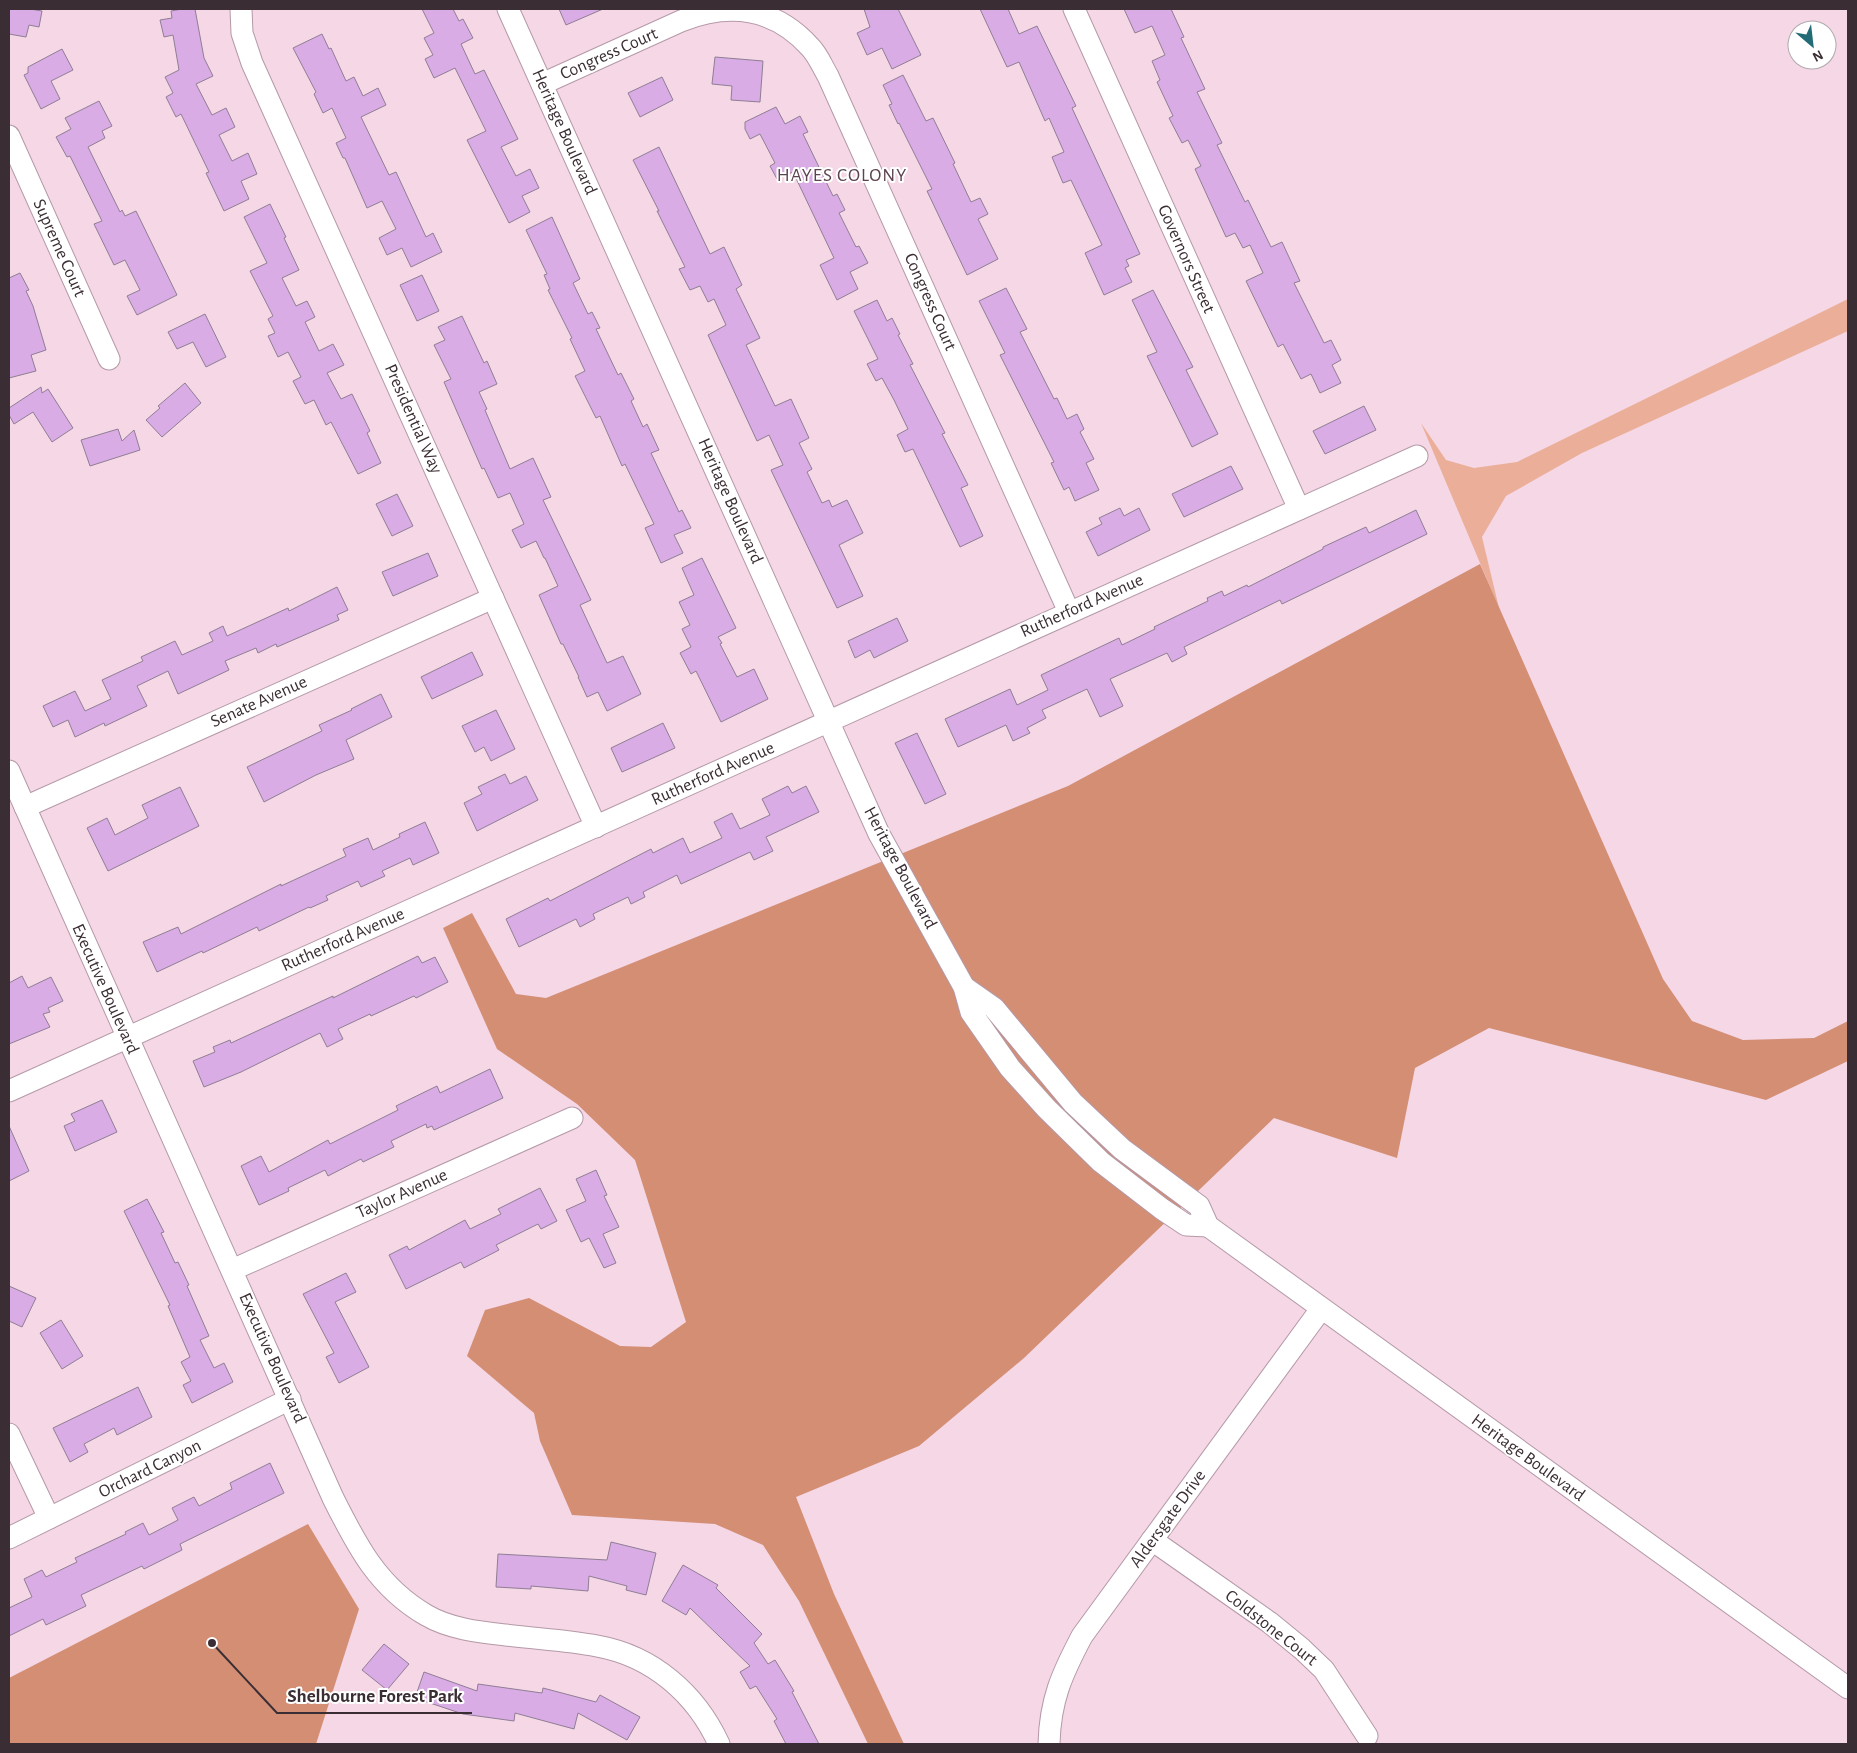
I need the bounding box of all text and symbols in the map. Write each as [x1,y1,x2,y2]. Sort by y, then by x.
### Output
north arrow [1787,20,1837,70]
street label: Congress Court [558,24,661,83]
text: N [1810,47,1825,64]
street label: Heritage Boulevard [528,67,600,197]
district label: HAYES COLONY [777,166,907,185]
street label: Supreme Court [29,196,89,300]
street label: Governors Street [1154,202,1218,316]
street label: Congress Court [901,251,960,354]
street label: Presidential Way [381,362,445,477]
street label: Heritage Boulevard [694,436,766,566]
street label: Rutherford Avenue [1018,571,1146,641]
street label: Senate Avenue [208,673,310,731]
street label: Rutherford Avenue [649,739,777,809]
street label: Heritage Boulevard [860,804,940,932]
street label: Rutherford Avenue [279,905,407,975]
street label: Executive Boulevard [68,921,142,1057]
street label: Taylor Avenue [354,1166,450,1222]
street label: Executive Boulevard [235,1290,309,1426]
street label: Heritage Boulevard [1468,1411,1588,1505]
street label: Orchard Canyon [96,1436,204,1502]
street label: Aldersgate Drive [1127,1467,1209,1571]
street label: Coldstone Court [1222,1587,1321,1670]
callout: Shelbourne Forest Park [277,1679,472,1713]
text: Shelbourne Forest Park [287,1687,463,1706]

